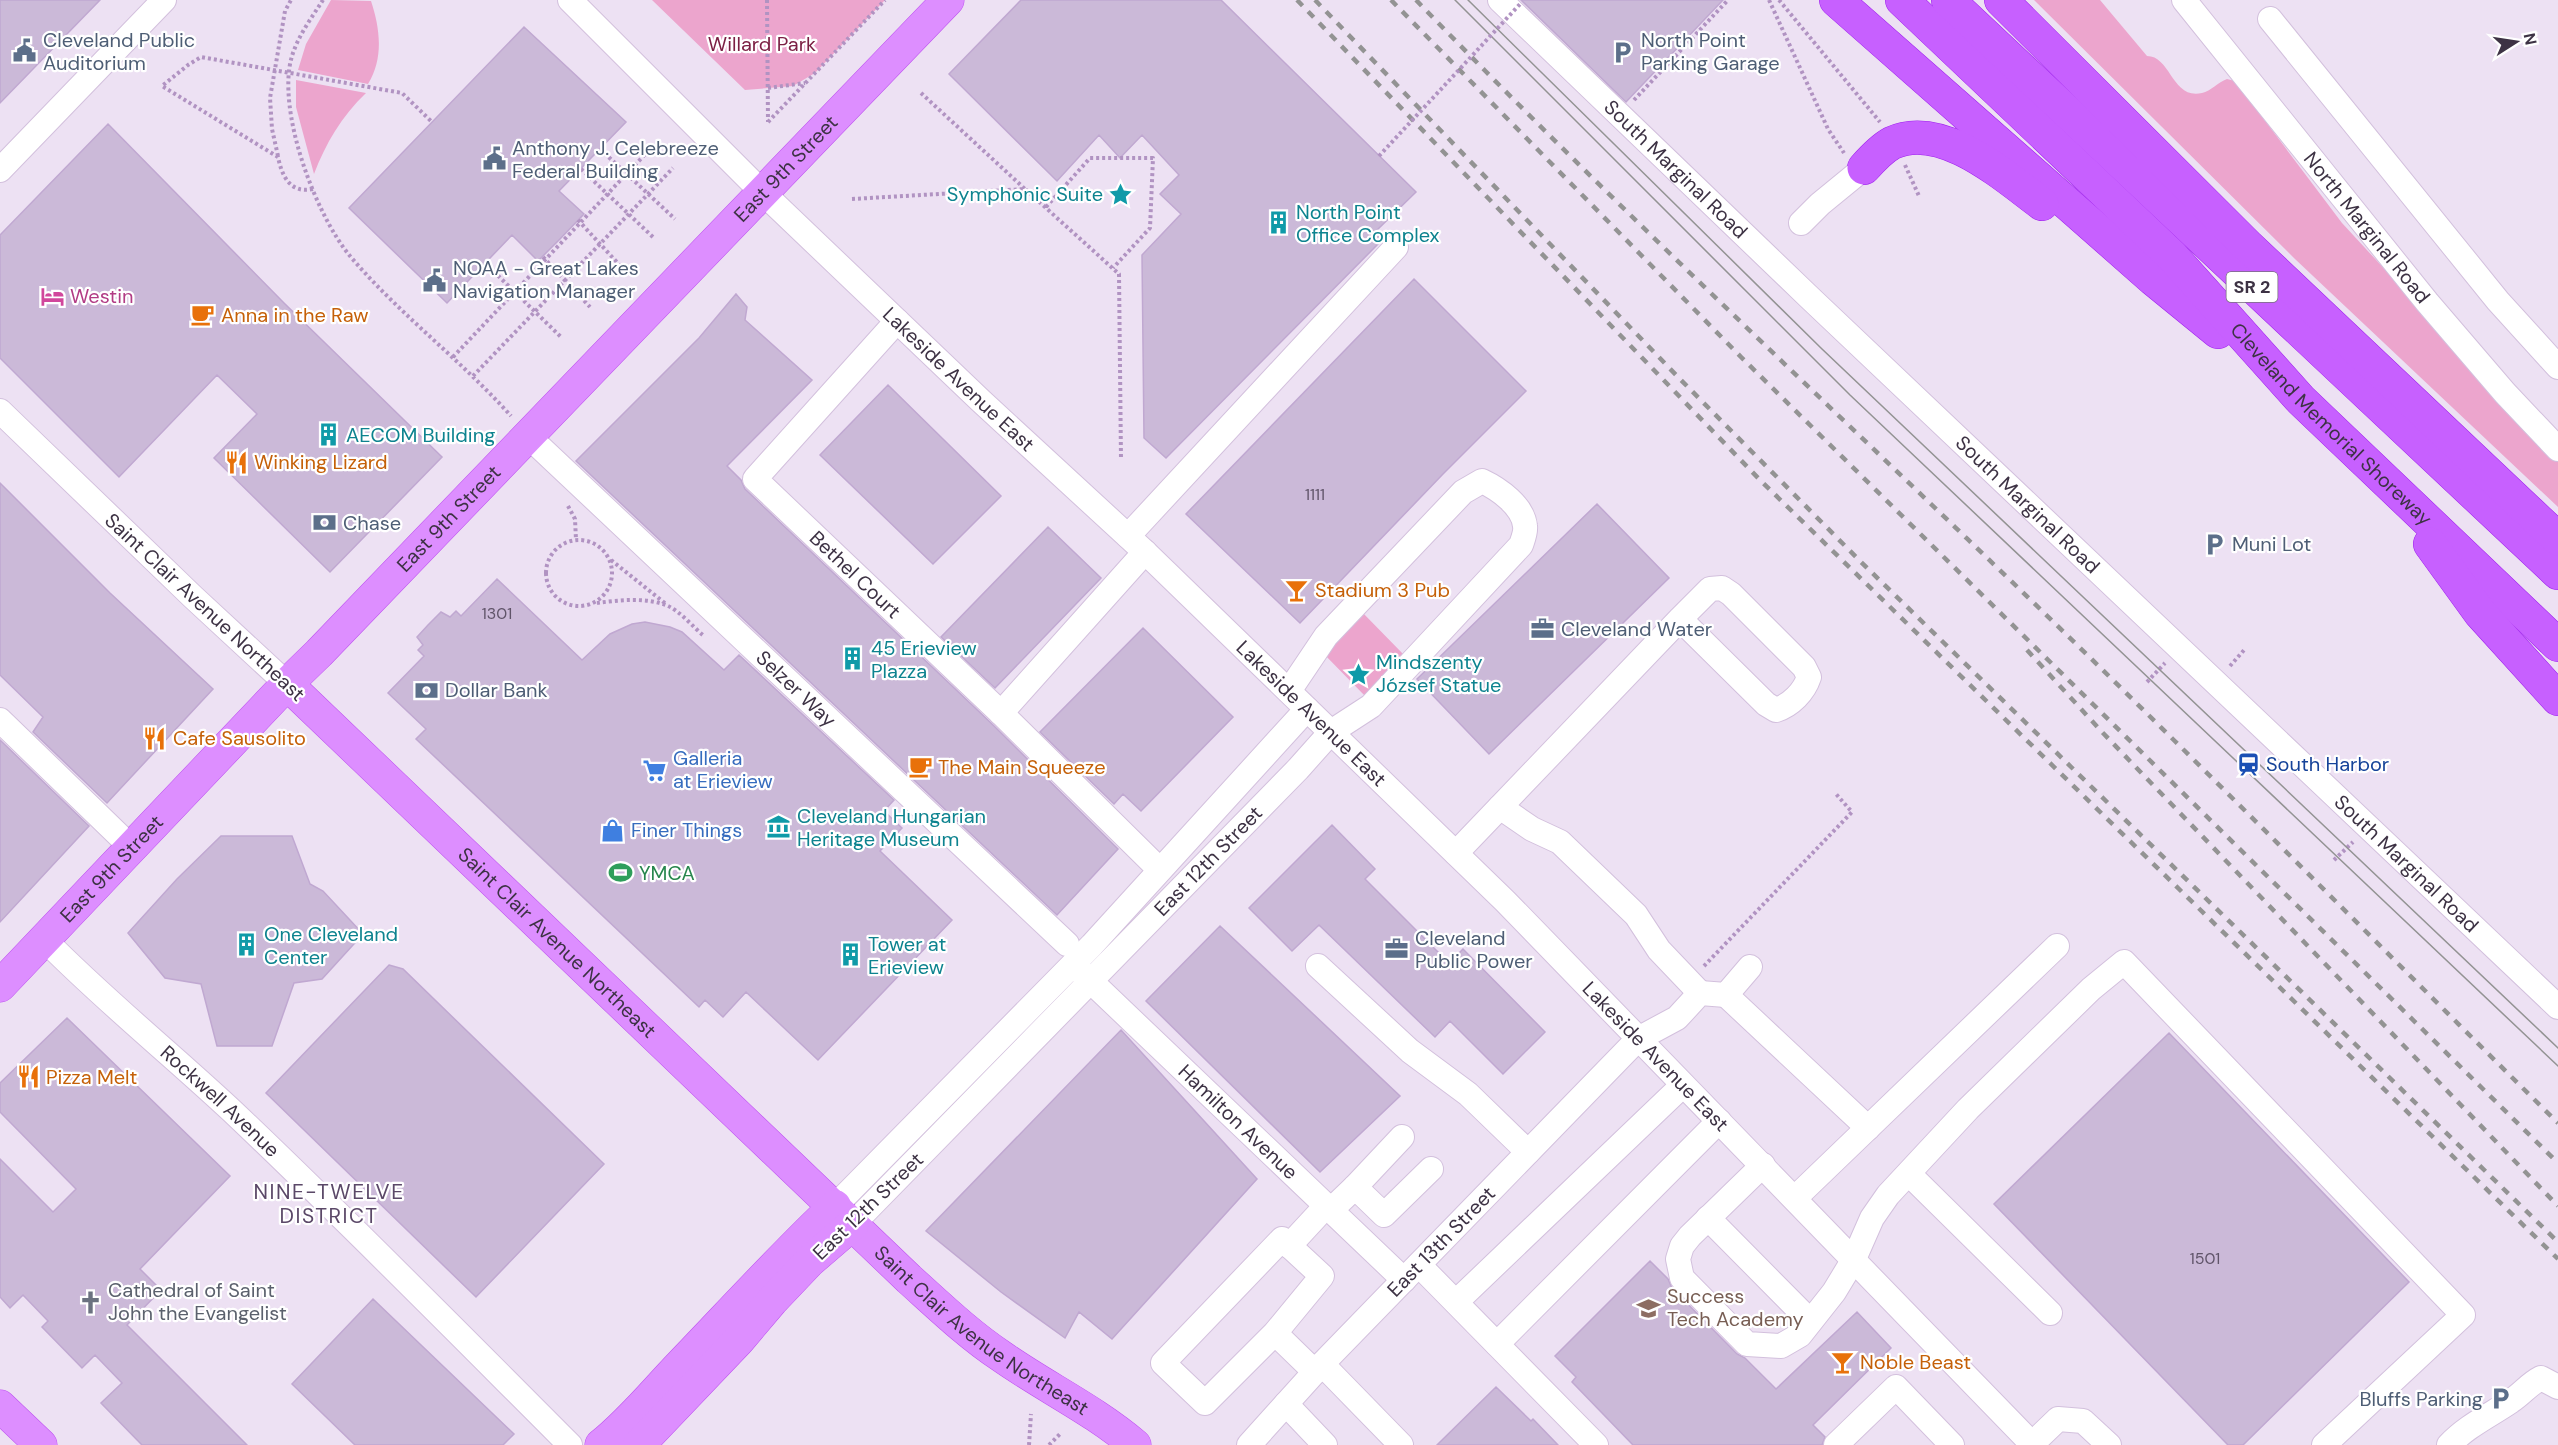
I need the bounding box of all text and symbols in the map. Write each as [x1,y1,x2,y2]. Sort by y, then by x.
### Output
north arrow [2486,12,2546,72]
place label: Cleveland Public Auditorium [43,27,195,76]
place label: North Point Parking Garage [1641,27,1780,76]
park label: Willard Park [708,31,816,57]
text: N [2519,31,2542,47]
public building icon: Cleveland Public Auditorium [12,38,38,64]
parking icon: North Point Parking Garage [1610,39,1636,65]
street label: South Marginal Road [1599,94,1753,244]
street label: East 9th Street [728,109,843,227]
place label: Anthony J. Celebreeze Federal Building [512,135,719,184]
public building icon: Anthony J. Celebreeze Federal Building [481,146,507,172]
street label: North Marginal Road [2298,146,2436,309]
place label: Symphonic Suite [947,181,1103,207]
place icon: Symphonic Suite [1108,181,1134,207]
place label: North Point Office Complex [1296,199,1440,248]
building icon: North Point Office Complex [1265,210,1291,236]
place label: NOAA - Great Lakes Navigation Manager [453,255,639,304]
public building icon: NOAA - Great Lakes Navigation Manager [422,267,448,293]
road number: SR 2 [2226,272,2278,302]
hotel icon: Westin [39,283,65,309]
place label: Westin [70,283,133,309]
street label: Lakeside Avenue East [877,301,1040,457]
cafe icon: Anna in the Raw [190,302,216,328]
place label: Anna in the Raw [221,302,369,328]
street label: Cleveland Memorial Shoreway [2225,317,2438,531]
building icon: AECOM Building [315,422,341,448]
place label: AECOM Building [346,422,495,448]
street label: South Marginal Road [1950,430,2105,579]
restaurant icon: Winking Lizard [223,449,249,475]
place label: Winking Lizard [254,449,387,475]
street label: East 9th Street [391,459,506,578]
house number: 1111 [1305,484,1325,505]
street label: Saint Clair Avenue Northeast [99,507,311,707]
bank icon: Chase [312,510,338,536]
place label: Chase [343,510,401,536]
street label: Bethel Court [804,525,907,624]
parking icon: Muni Lot [2201,531,2227,557]
place label: Muni Lot [2232,531,2311,557]
bar icon: Stadium 3 Pub [1284,577,1310,603]
place label: Stadium 3 Pub [1315,577,1450,603]
house number: 1301 [482,603,512,624]
office icon: Cleveland Water [1530,616,1556,642]
place label: Cleveland Water [1561,616,1712,642]
place label: 45 Erieview Plazza [871,635,977,684]
street label: Lakeside Avenue East [1231,635,1392,792]
street label: Selzer Way [751,645,842,733]
building icon: 45 Erieview Plazza [840,646,866,672]
place label: Mindszenty József Statue [1376,649,1501,698]
place icon: Mindszenty József Statue [1345,661,1371,687]
bank icon: Dollar Bank [414,677,440,703]
place label: Dollar Bank [445,677,548,703]
restaurant icon: Cafe Sausolito [142,725,168,751]
place label: Cafe Sausolito [173,725,306,751]
place label: Galleria at Erieview [673,745,773,794]
station icon: South Harbor [2235,751,2261,777]
place label: South Harbor [2266,751,2389,777]
cafe icon: The Main Squeeze [907,754,933,780]
place label: The Main Squeeze [938,754,1106,780]
supermarket icon: Galleria at Erieview [642,757,668,783]
street label: South Marginal Road [2329,789,2484,938]
street label: East 12th Street [1149,800,1268,921]
place label: Cleveland Hungarian Heritage Museum [797,803,986,852]
street label: East 9th Street [54,809,169,928]
museum icon: Cleveland Hungarian Heritage Museum [766,814,792,840]
shop icon: Finer Things [600,817,626,843]
place label: Finer Things [631,817,742,843]
street label: Saint Clair Avenue Northeast [453,842,662,1044]
sports icon: YMCA [608,860,634,886]
place label: YMCA [639,860,695,886]
place label: One Cleveland Center [264,921,398,970]
place label: Cleveland Public Power [1415,925,1533,974]
place label: Tower at Erieview [868,931,946,980]
building icon: One Cleveland Center [233,932,259,958]
office icon: Cleveland Public Power [1384,936,1410,962]
building icon: Tower at Erieview [837,942,863,968]
street label: Lakeside Avenue East [1577,976,1735,1137]
street label: Rockwell Avenue [155,1040,285,1163]
street label: Hamilton Avenue [1173,1059,1304,1185]
restaurant icon: Pizza Melt [15,1064,41,1090]
place label: Pizza Melt [46,1064,138,1090]
street label: East 12th Street [807,1147,929,1265]
district label: NINE-TWELVE DISTRICT [253,1178,405,1230]
street label: East 13th Street [1382,1180,1501,1302]
street label: Saint Clair Avenue Northeast [869,1240,1094,1421]
house number: 1501 [2190,1248,2220,1269]
place label: Cathedral of Saint John the Evangelist [108,1277,287,1326]
place label: Success Tech Academy [1667,1283,1804,1332]
church icon: Cathedral of Saint John the Evangelist [77,1289,103,1315]
school or university icon: Success Tech Academy [1636,1295,1662,1321]
bar icon: Noble Beast [1829,1349,1855,1375]
place label: Noble Beast [1860,1349,1971,1375]
place label: Bluffs Parking [2360,1386,2483,1412]
parking icon: Bluffs Parking [2488,1386,2514,1412]

